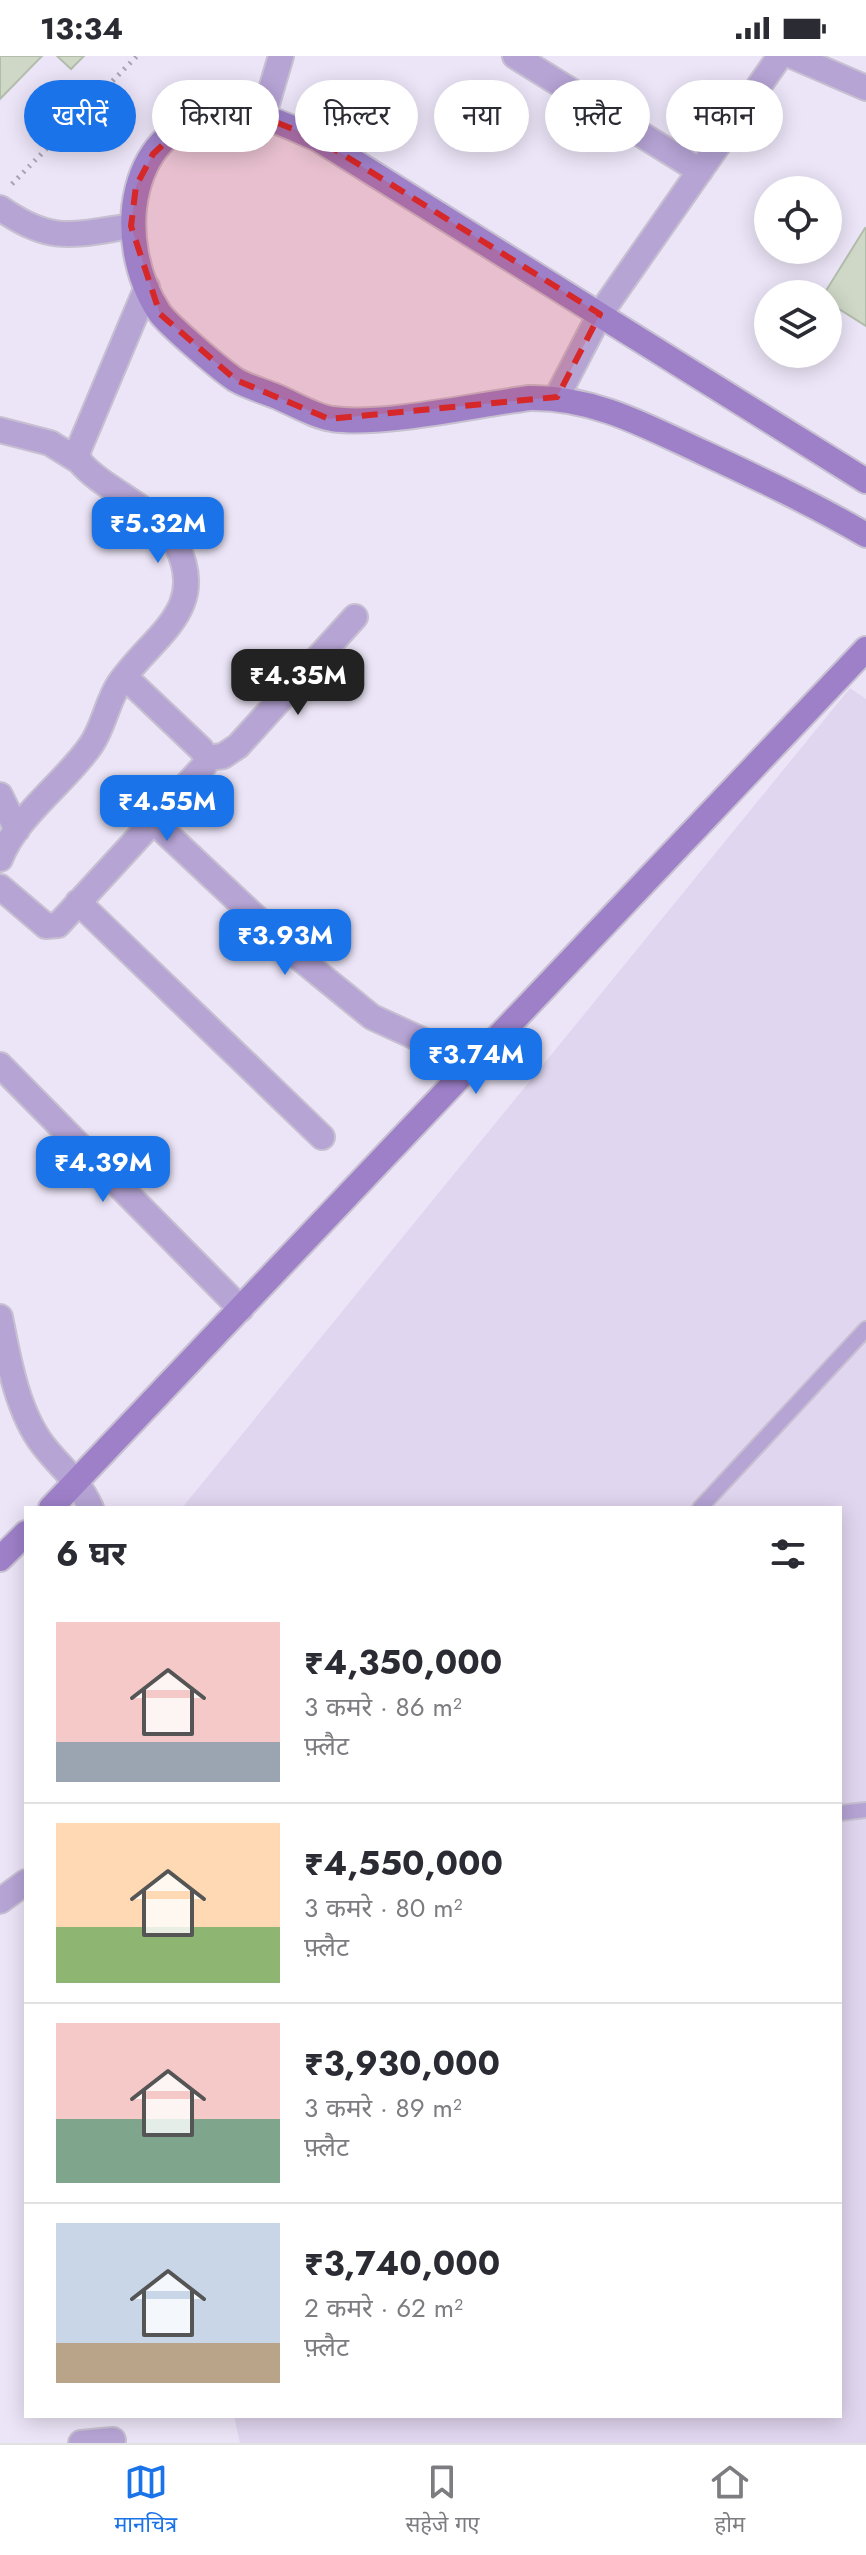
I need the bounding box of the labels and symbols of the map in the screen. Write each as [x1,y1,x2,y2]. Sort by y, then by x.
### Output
pin: ₹5.32M [93,497,223,565]
pin: ₹4.35M [233,649,363,717]
pin: ₹4.55M [102,775,232,843]
pin: ₹3.93M [220,909,350,977]
pin: ₹3.74M [411,1028,541,1096]
pin: ₹4.39M [38,1136,168,1204]

